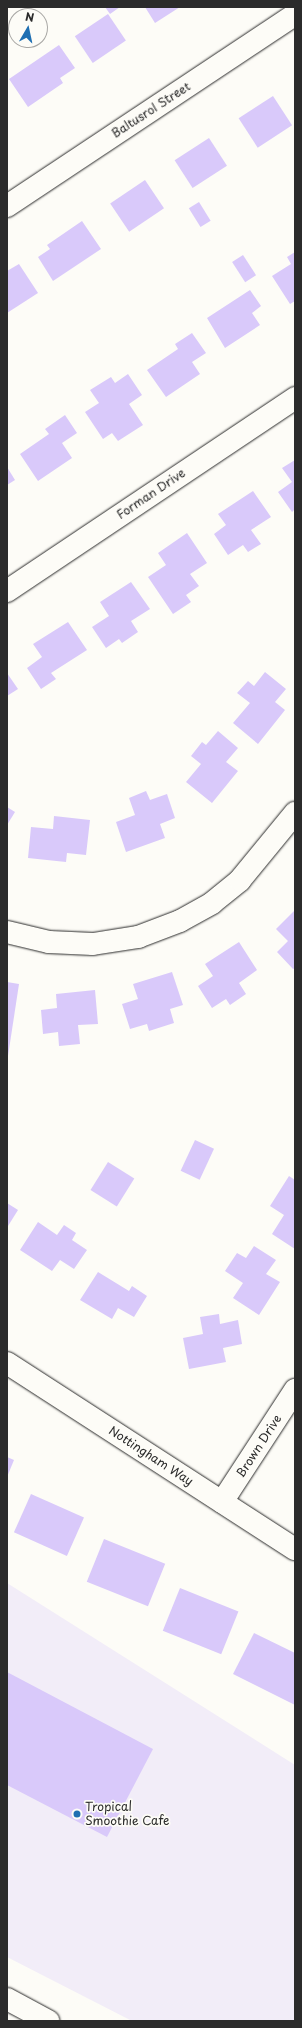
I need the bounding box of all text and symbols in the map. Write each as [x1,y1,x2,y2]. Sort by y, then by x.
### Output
north arrow [8,8,48,48]
text: N [24,8,35,26]
street label: Baltusrol Street [109,79,193,141]
street label: Forman Drive [114,466,188,522]
street label: Brown Drive [233,1412,285,1480]
street label: Nottingham Way [106,1423,196,1489]
place label: Tropical Smoothie Cafe [85,1800,170,1828]
marker: Tropical Smoothie Cafe [72,1809,82,1819]

